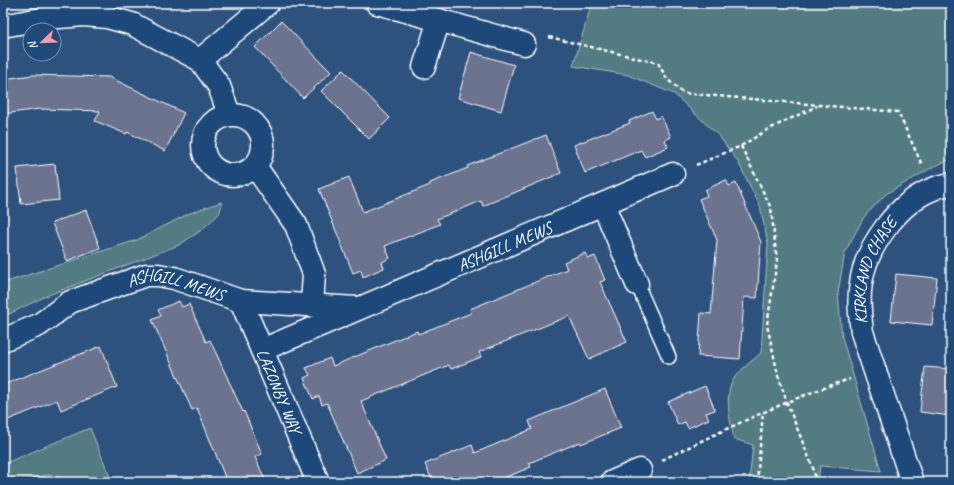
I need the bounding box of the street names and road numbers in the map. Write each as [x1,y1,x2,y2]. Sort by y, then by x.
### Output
street label: KIRKLAND CHASE [849,210,902,325]
street label: ASHGILL MEWS [454,216,558,276]
street label: ASHGILL MEWS [124,265,230,306]
street label: LAZONBY WAY [252,346,308,440]

